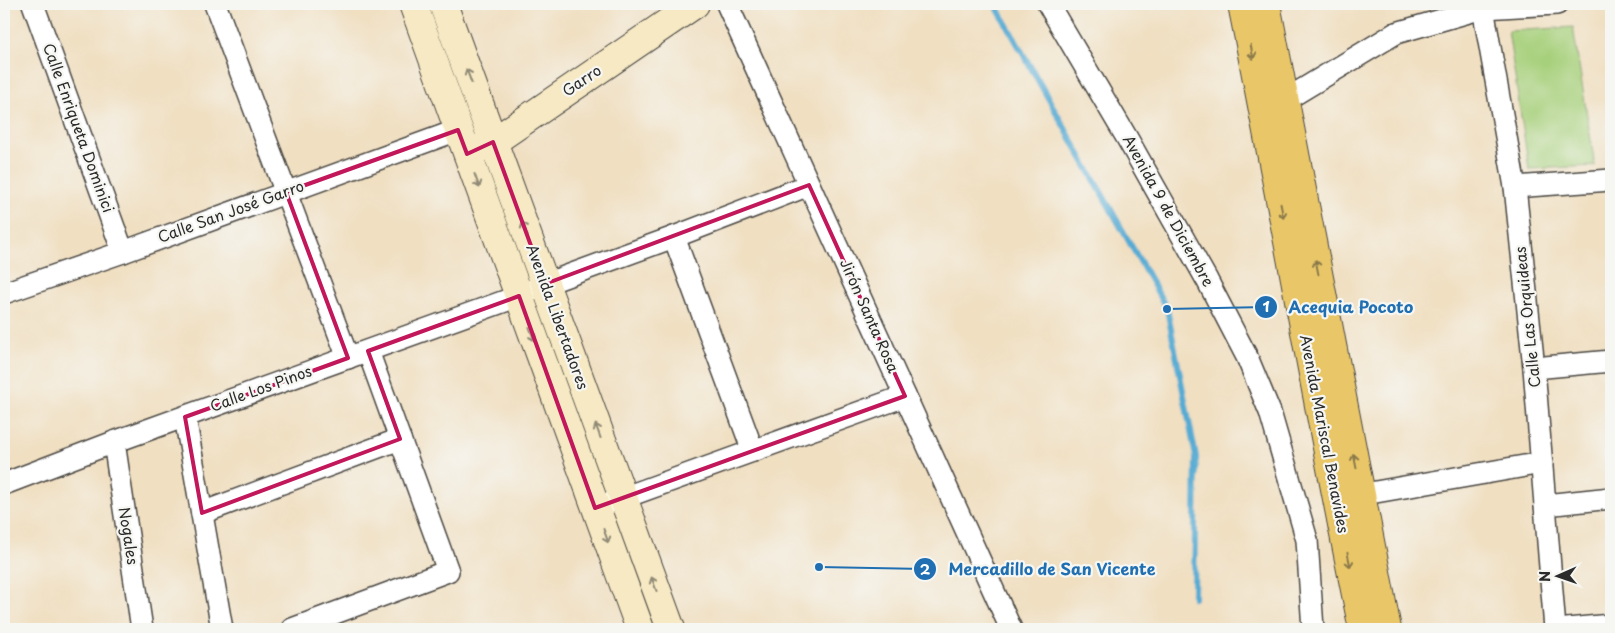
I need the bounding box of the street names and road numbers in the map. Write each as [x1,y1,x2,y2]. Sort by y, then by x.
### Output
street label: Calle Enriqueta Dominici [38,39,121,216]
street label: Garro [557,58,605,101]
street label: Avenida 9 de Diciembre [1118,130,1221,290]
street label: Calle San José Garro [154,173,307,248]
street label: Avenida Libertadores [521,241,595,393]
street label: Calle Las Orquideas [1508,245,1545,389]
street label: Jirón Santa Rosa [835,255,906,377]
street label: Avenida Mariscal Benavides [1295,332,1356,535]
street label: Calle Los Pinos [206,358,315,417]
street label: Nogales [114,505,145,566]

